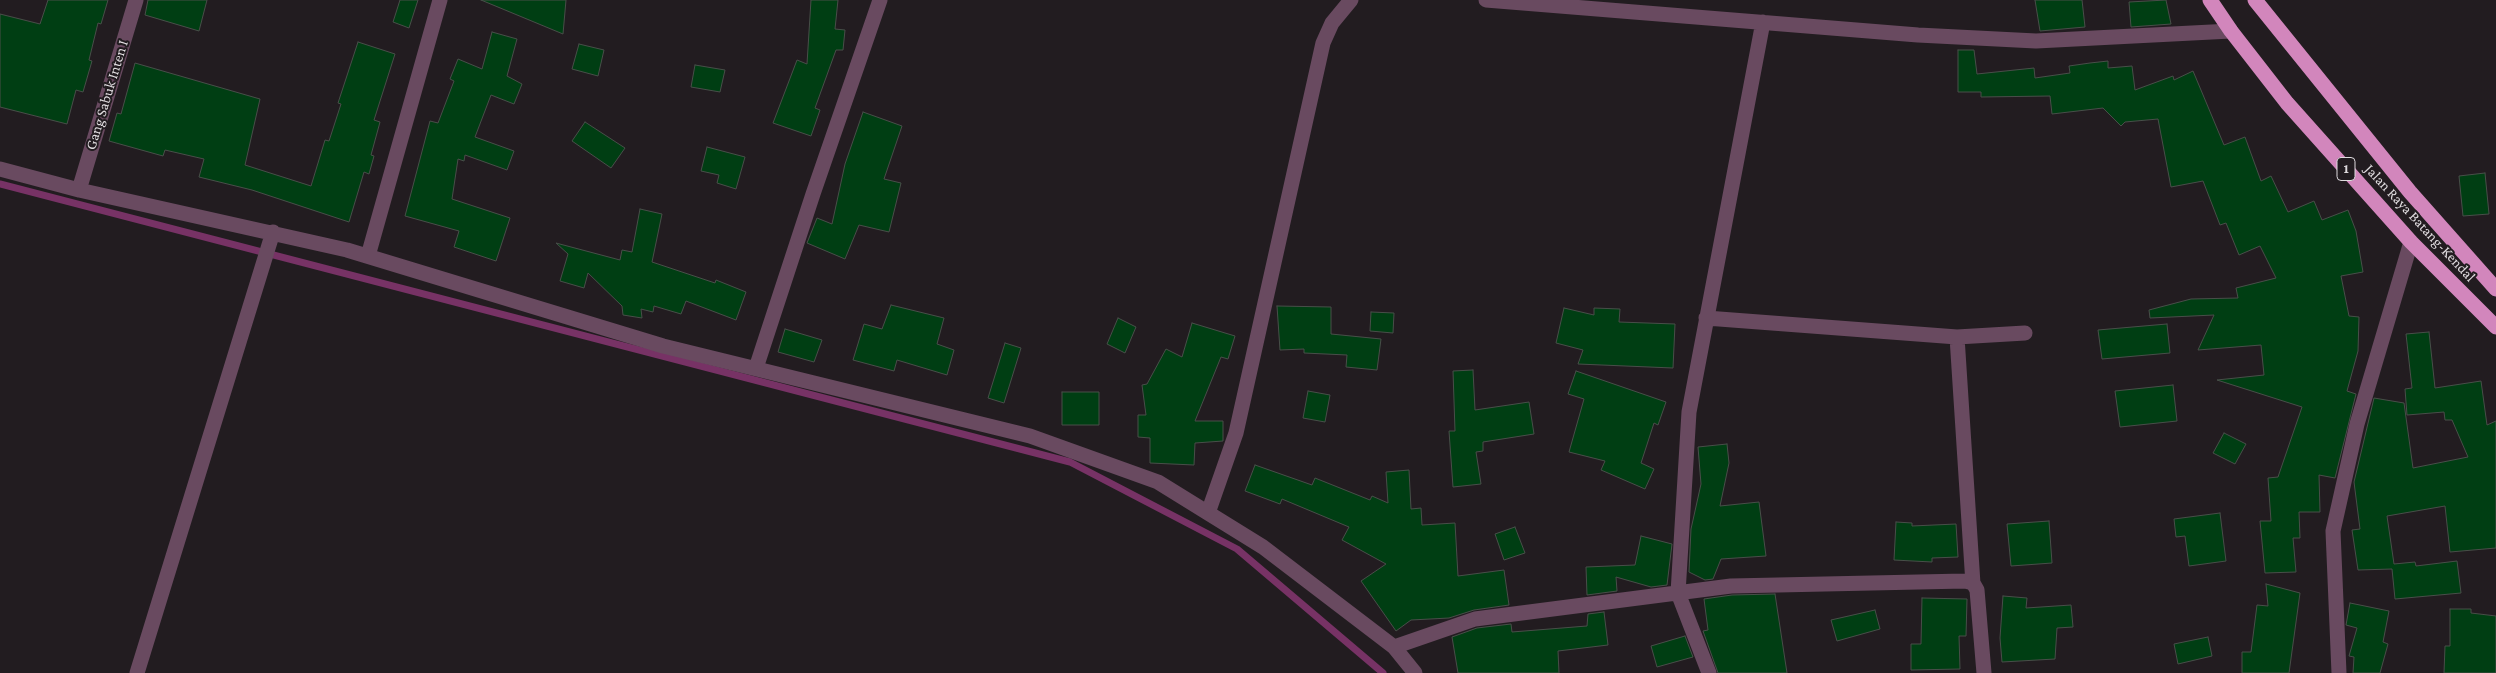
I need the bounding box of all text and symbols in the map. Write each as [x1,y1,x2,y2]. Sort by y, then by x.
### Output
street label: Gang Sabuk Inten I [82,38,132,152]
road number: 1 [2337,157,2355,180]
street label: Jalan Raya Batang-Kendal [2361,160,2479,286]

